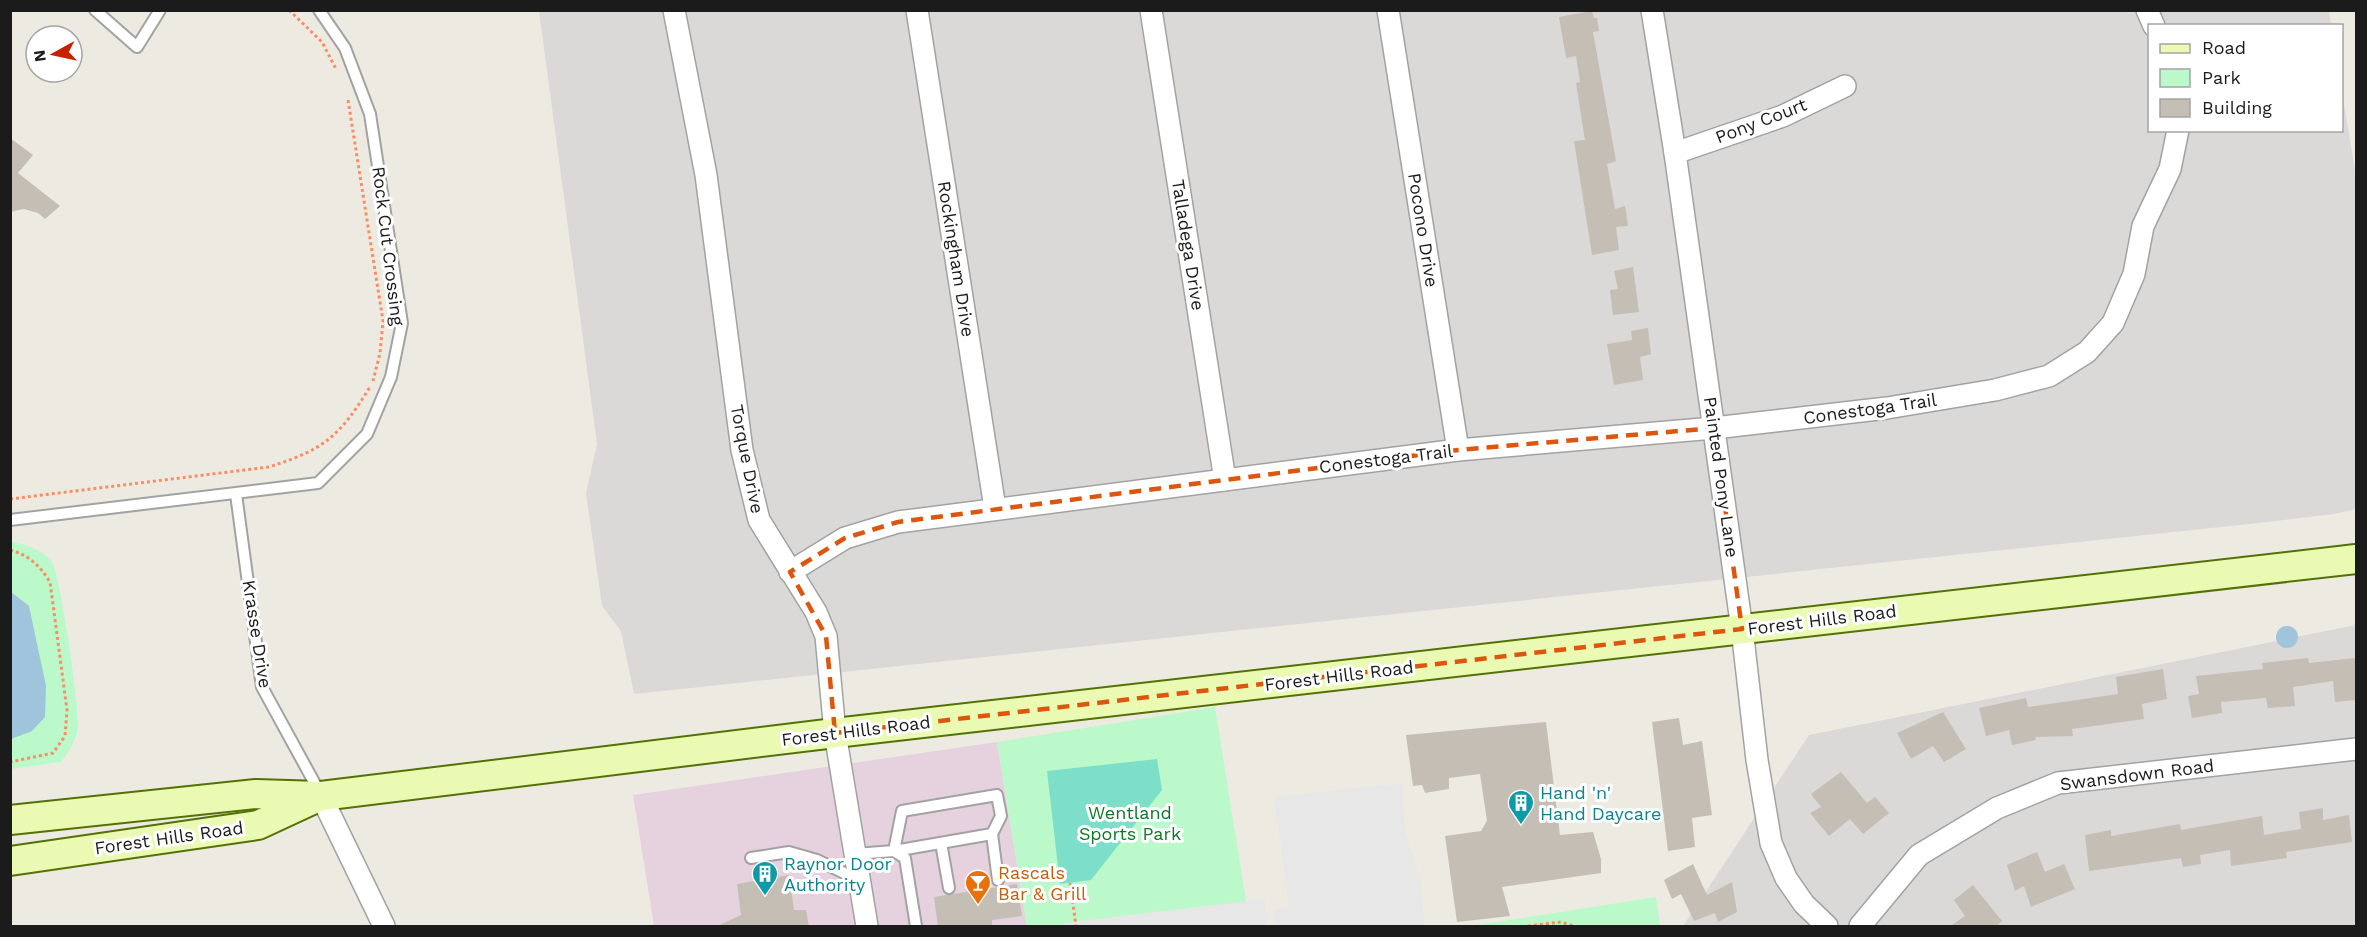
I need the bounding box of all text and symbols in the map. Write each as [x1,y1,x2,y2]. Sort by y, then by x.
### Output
north arrow [24,24,84,84]
legend [2148,24,2343,132]
text: Road [2202,37,2246,58]
text: N [29,49,50,63]
text: Park [2202,67,2241,88]
street label: Pony Court [1712,93,1810,148]
text: Building [2202,97,2272,118]
street label: Rock Cut Crossing [368,165,409,327]
street label: Pocono Drive [1404,171,1443,289]
street label: Talladega Drive [1168,178,1209,312]
street label: Rockingham Drive [934,179,979,338]
street label: Conestoga Trail [1802,389,1939,428]
street label: Painted Pony Lane [1700,395,1743,559]
street label: Torque Drive [727,403,768,515]
street label: Conestoga Trail [1318,440,1455,477]
street label: Krasse Drive [239,578,276,690]
street label: Forest Hills Road [1746,600,1898,639]
street label: Forest Hills Road [1263,656,1415,695]
street label: Forest Hills Road [780,711,932,750]
street label: Swansdown Road [2059,755,2215,794]
place label: Hand 'n' Hand Daycare [1540,782,1662,824]
building icon: Hand 'n' Hand Daycare [1506,788,1536,826]
park label: Wentland Sports Park [1079,802,1181,844]
street label: Forest Hills Road [93,817,245,858]
place label: Raynor Door Authority [784,853,892,895]
building icon: Raynor Door Authority [750,859,780,897]
place label: Rascals Bar & Grill [998,862,1087,904]
bar icon: Rascals Bar & Grill [963,868,993,906]

